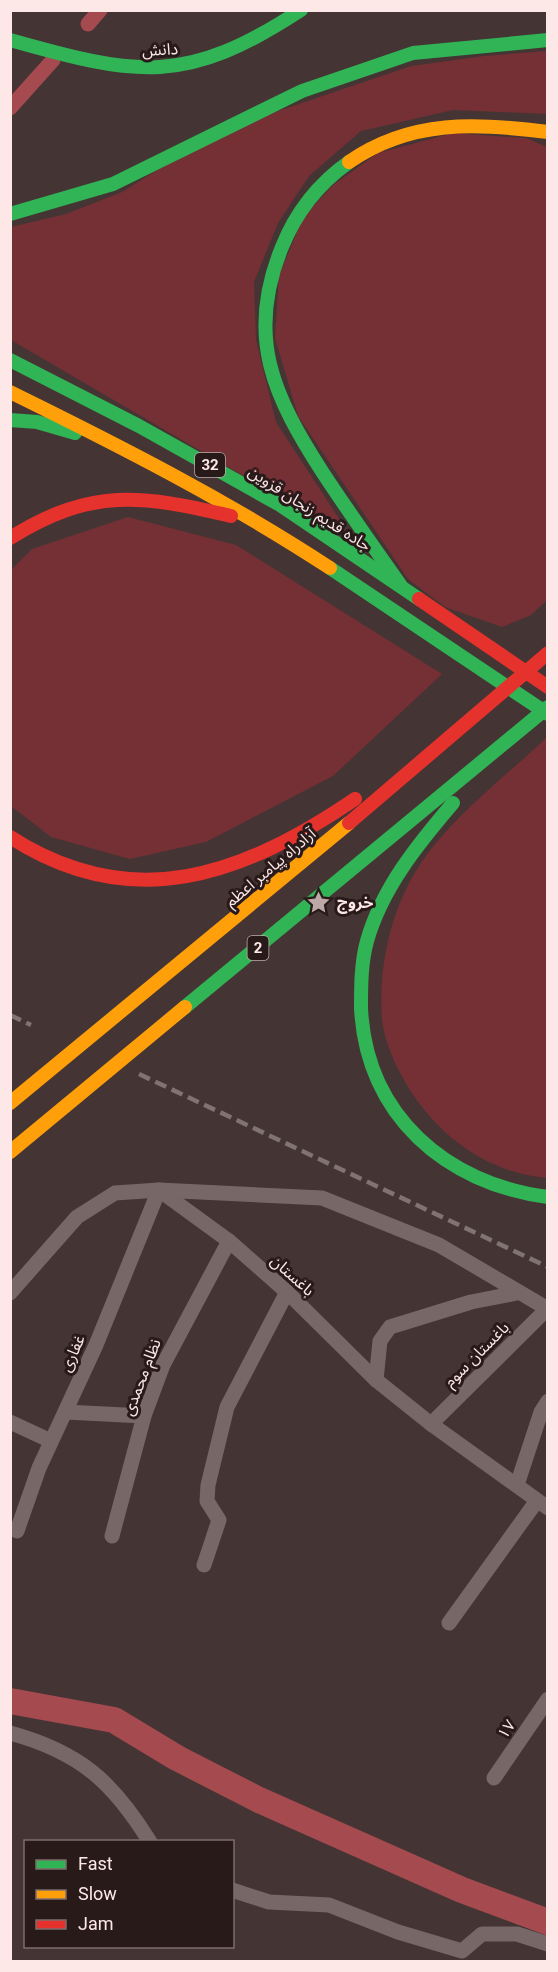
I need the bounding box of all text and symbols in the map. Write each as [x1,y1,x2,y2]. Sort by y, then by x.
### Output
street label: دانش [142,39,179,60]
road number: 32 [195,453,225,477]
street label: جاده قدیم زنجان قزوین [243,462,375,558]
street label: آزادراه پیامبر اعظم [221,823,322,913]
place icon: خروج [306,889,332,915]
place label: خروج [337,893,373,914]
road number: 2 [248,936,268,960]
street label: باغستان [267,1251,318,1300]
street label: باغستان سوم [440,1318,515,1393]
street label: غفاری [56,1332,89,1375]
street label: نظام محمدی [118,1336,168,1419]
street label: ۱۷ [493,1716,519,1742]
legend [24,1840,234,1948]
text: Fast [78,1853,113,1874]
text: Slow [78,1883,117,1904]
text: Jam [78,1913,114,1934]

